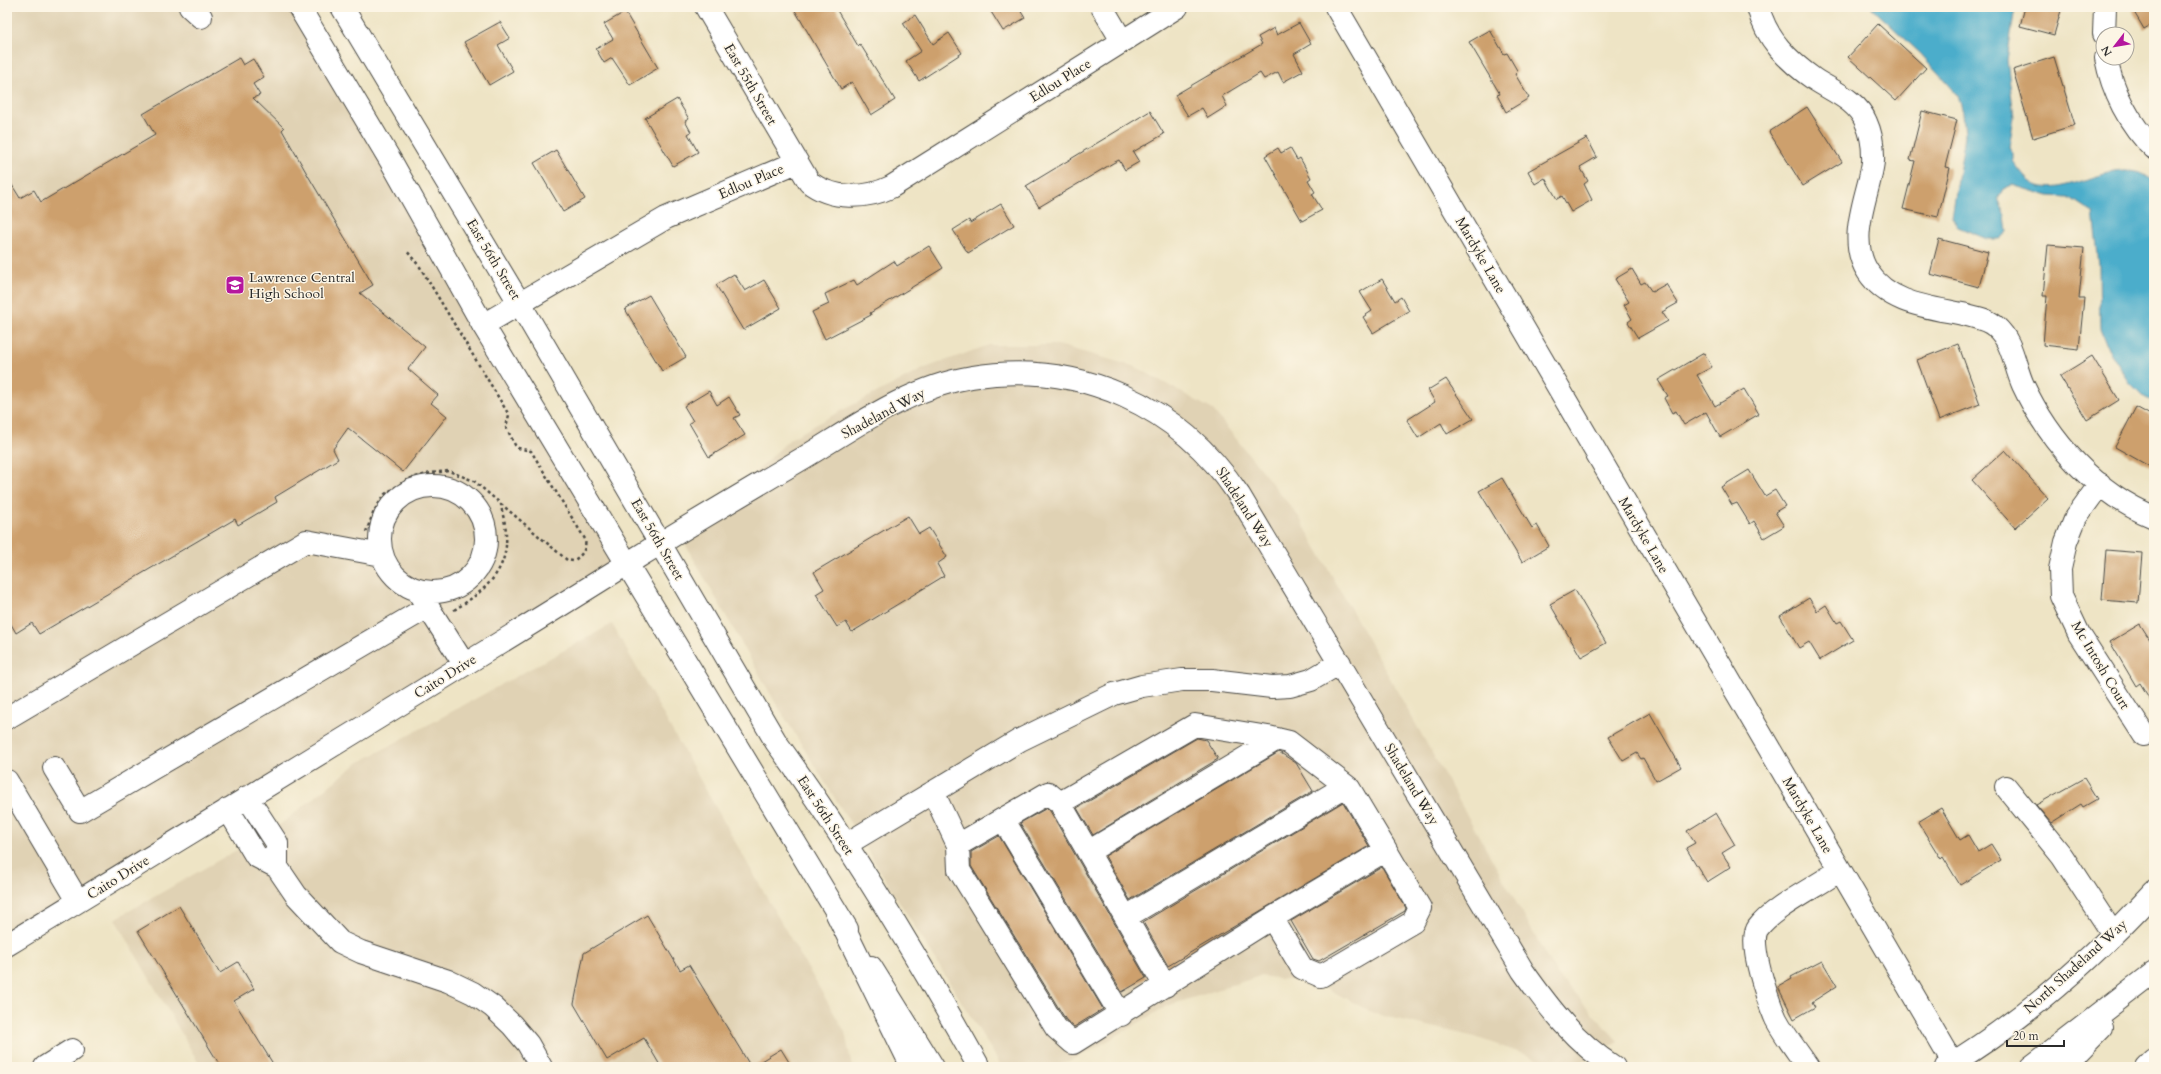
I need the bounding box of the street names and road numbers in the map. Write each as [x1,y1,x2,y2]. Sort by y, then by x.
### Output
street label: East 55th Street [719,40,782,129]
street label: Edlou Place [1026,54,1095,107]
street label: Edlou Place [716,159,787,204]
street label: Mardyke Lane [1451,213,1510,297]
street label: East 56th Street [462,215,526,304]
street label: Shadeland Way [838,383,929,443]
street label: Shadeland Way [1211,463,1278,552]
street label: Mardyke Lane [1614,493,1673,577]
street label: East 56th Street [626,495,689,584]
street label: Mc Intosh Court [2067,618,2135,713]
street label: Caito Drive [410,650,480,703]
street label: Shadeland Way [1380,740,1444,829]
street label: East 56th Street [793,772,859,859]
street label: Mardyke Lane [1778,773,1837,857]
street label: Caito Drive [83,851,153,904]
street label: North Shadeland Way [2020,915,2131,1018]

